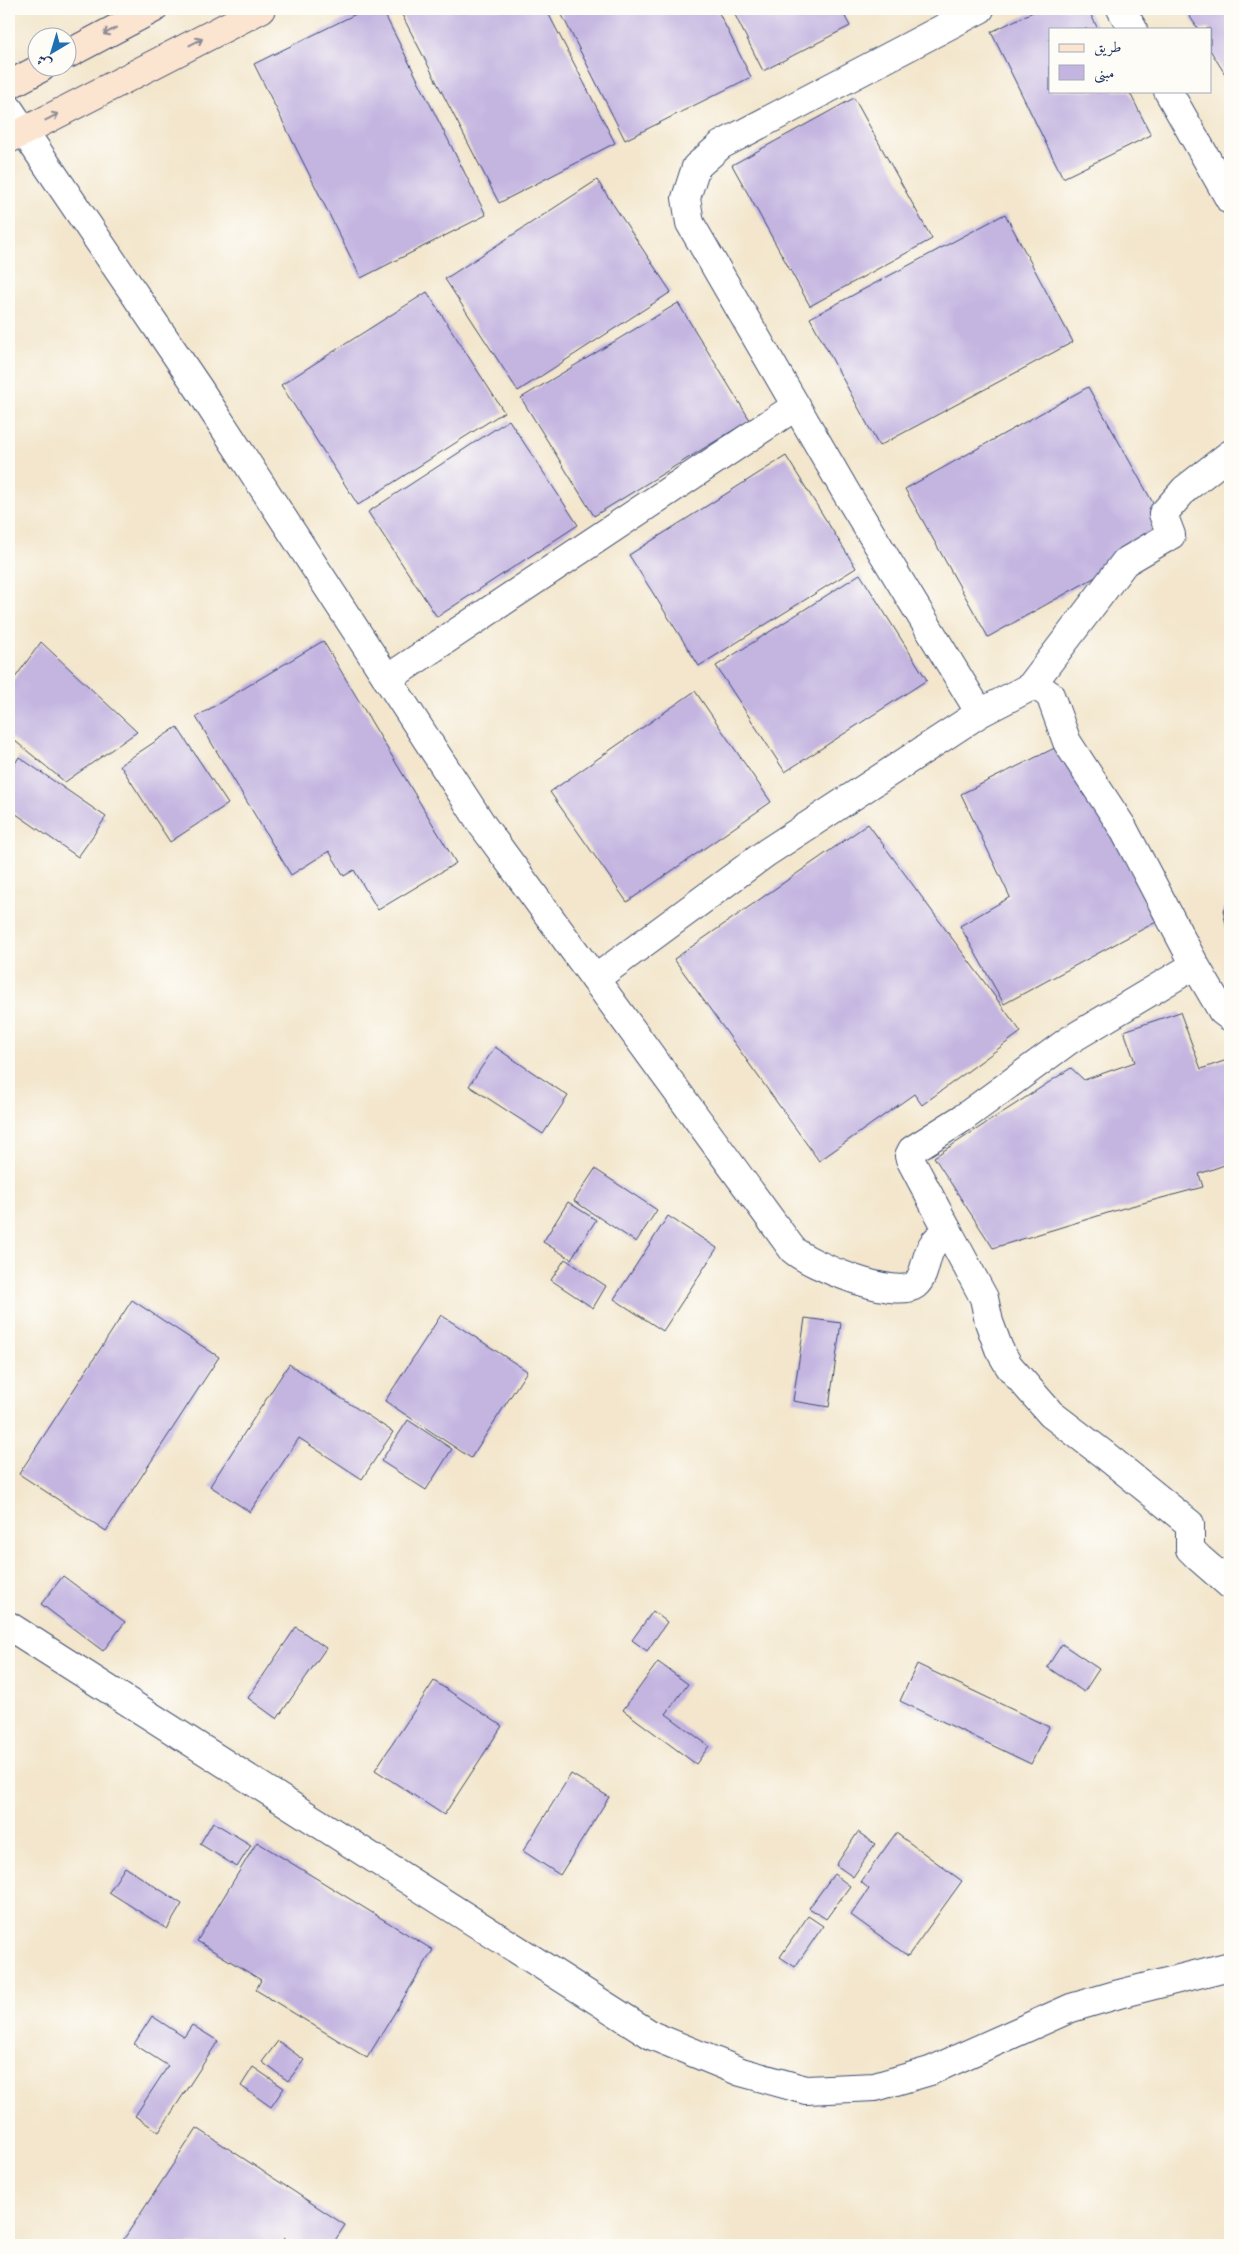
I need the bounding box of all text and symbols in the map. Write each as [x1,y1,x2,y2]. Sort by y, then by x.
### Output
one-way arrow [103,27,118,36]
north arrow [28,28,78,78]
legend [1049,28,1212,92]
one-way arrow [189,37,204,47]
text: طريق [1094,38,1121,59]
text: ش [34,48,57,73]
text: مبنى [1094,64,1114,85]
one-way arrow [44,112,59,121]

